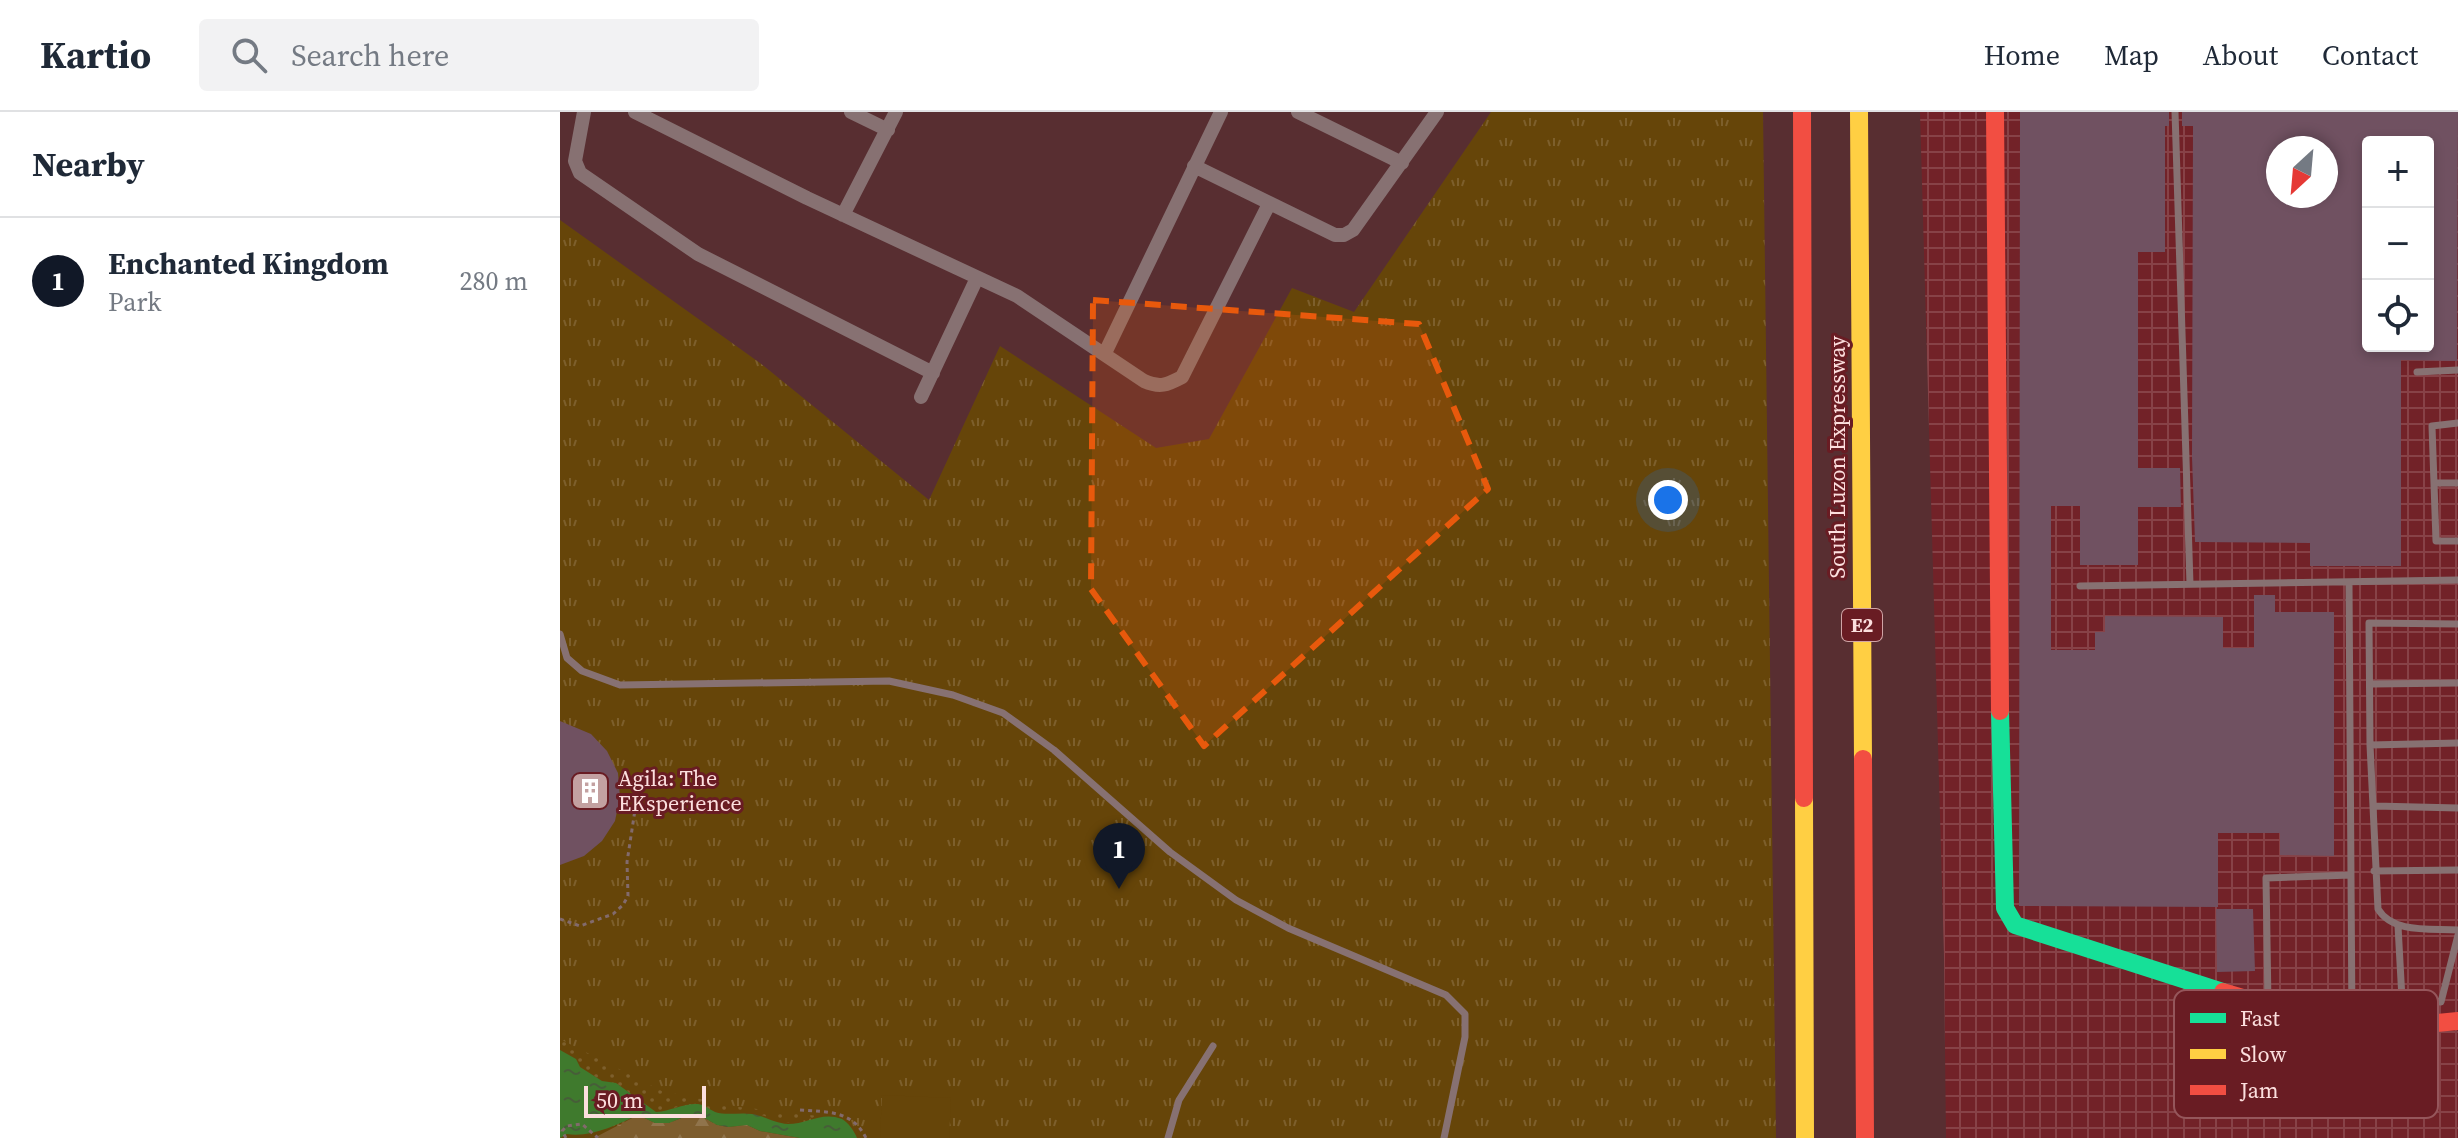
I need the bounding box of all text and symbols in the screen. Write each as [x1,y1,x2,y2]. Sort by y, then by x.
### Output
search box [199,19,759,91]
text: Kartio [40,29,151,81]
icon: search [227,33,271,77]
text: Search here [291,35,449,76]
text: Home [1984,36,2060,74]
text: Map [2104,36,2159,74]
text: About [2203,36,2278,74]
text: Contact [2322,36,2418,74]
north arrow [2266,136,2338,208]
map controls [2362,136,2434,352]
button: + [2362,136,2434,208]
text: Nearby [32,141,145,187]
button: − [2362,208,2434,280]
text: Enchanted Kingdom [108,243,389,284]
text: 1 [51,263,65,299]
text: 280 m [460,263,528,299]
button: locate [2362,280,2434,352]
text: Park [108,284,161,320]
street label: South Luzon Expressway [1822,335,1852,578]
your location [1648,480,1688,520]
road number: E2 [1842,609,1882,641]
place label: Agila: The EKsperience [618,763,742,818]
building icon: Agila: The EKsperience [569,770,611,812]
pin: 1 [1093,823,1145,889]
legend [2174,990,2438,1118]
text: Fast [2240,1003,2281,1033]
text: Slow [2240,1039,2287,1069]
text: Jam [2239,1075,2279,1105]
scale bar [584,1082,706,1118]
text: 50 m [596,1085,643,1115]

